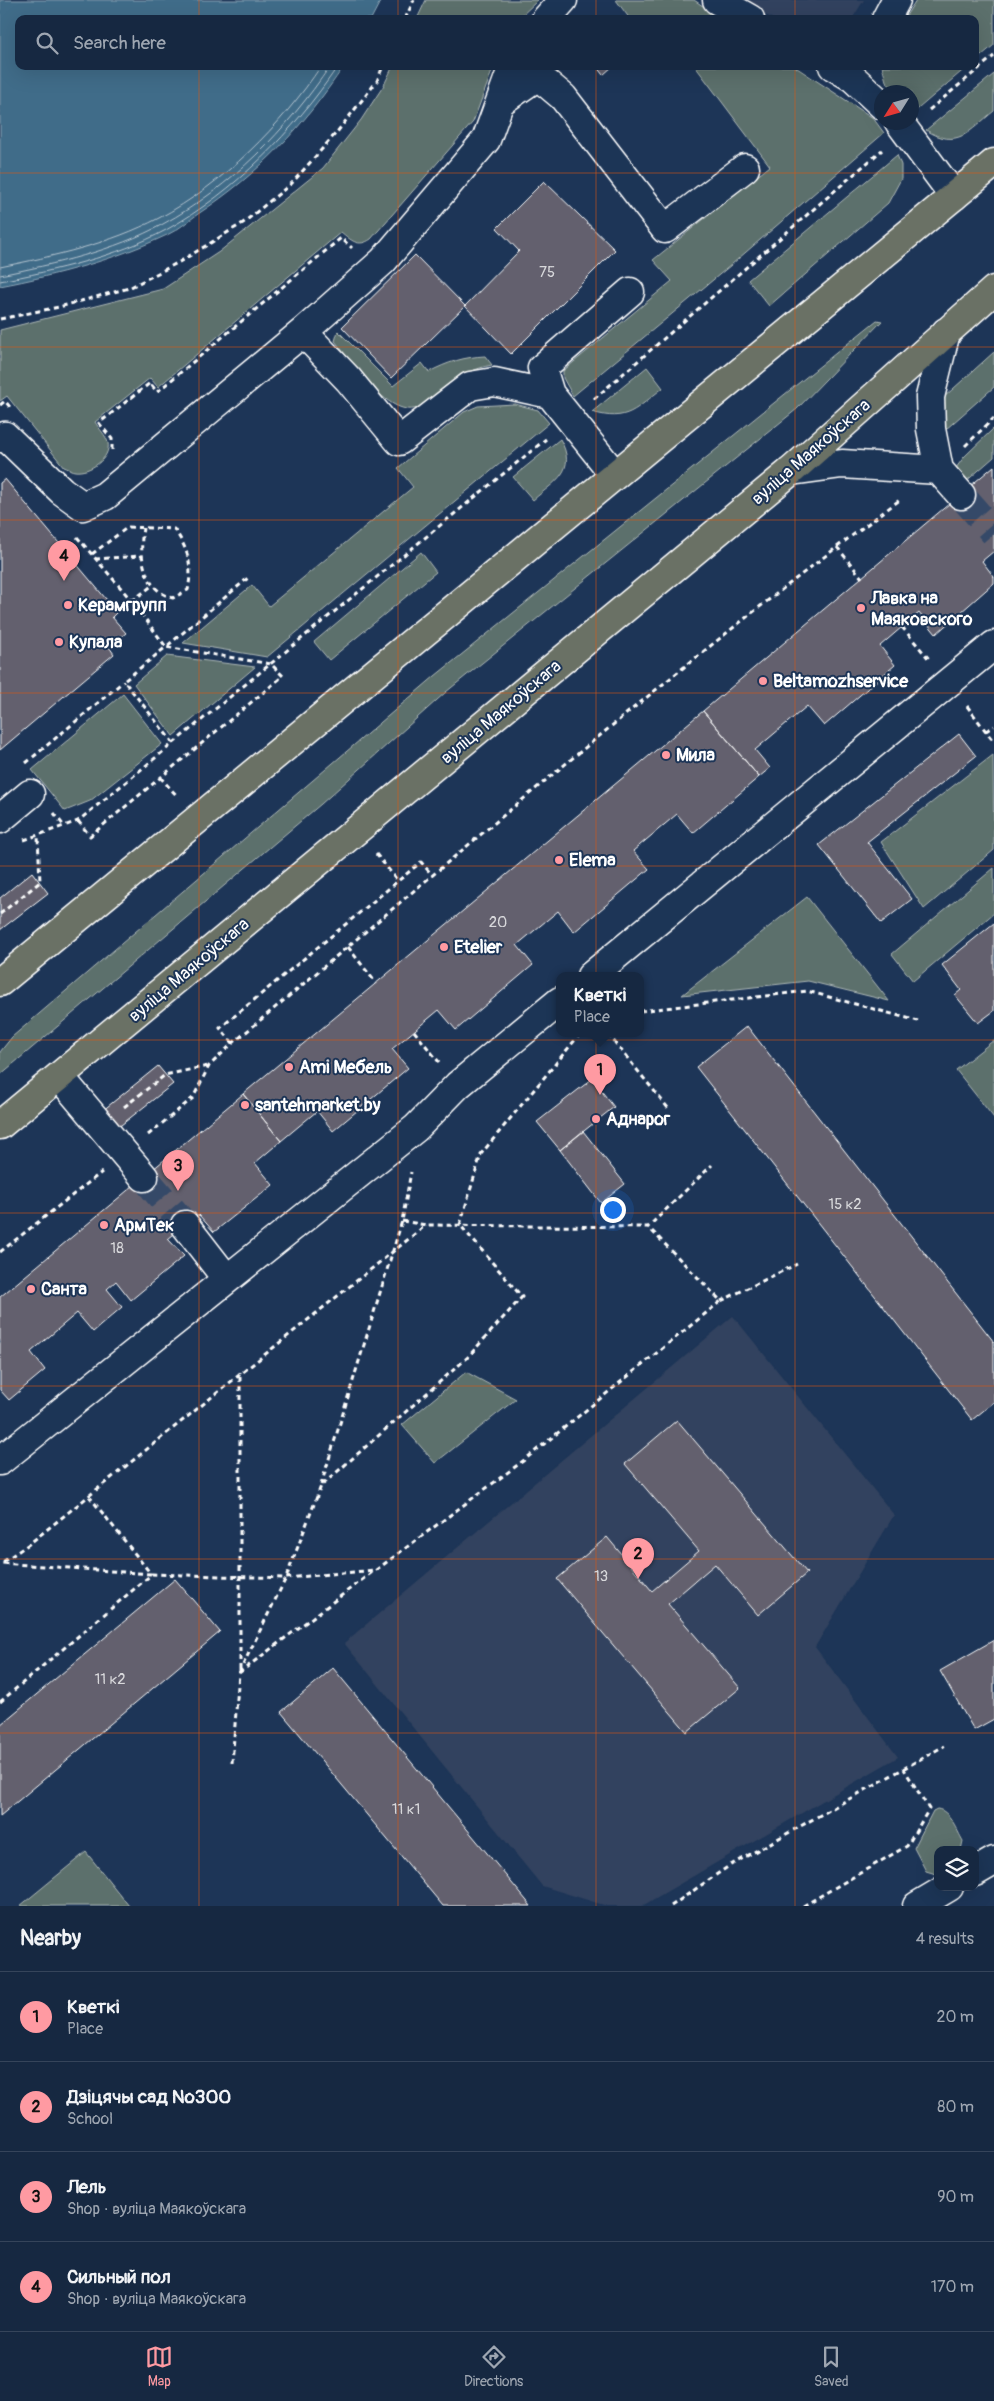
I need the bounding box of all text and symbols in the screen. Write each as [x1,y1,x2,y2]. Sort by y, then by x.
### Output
search box [15,15,979,70]
icon: search [33,29,61,57]
text: Search here [73,31,166,55]
north arrow [874,85,919,130]
house number: 75 [539,263,555,282]
street label: вуліца Маякоўскага [747,394,875,510]
pin: 4 [48,540,80,581]
place label: Лавка на Маяковского [870,587,973,631]
place label: Керамгрупп [78,594,167,617]
marker: Керамгрупп [62,599,74,611]
marker: Лавка на Маяковского [855,602,867,614]
place label: Купала [69,631,123,654]
marker: Купала [53,636,65,648]
street label: вуліца Маякоўскага [436,655,566,769]
place label: Beltamozhservice [773,670,909,693]
marker: Beltamozhservice [757,675,769,687]
place label: Мила [676,744,715,767]
marker: Мила [660,749,672,761]
place label: Elema [569,849,616,872]
marker: Elema [553,854,565,866]
street label: вуліца Маякоўскага [124,913,254,1027]
house number: 20 [489,913,507,932]
place label: Etelier [454,936,503,959]
marker: Etelier [438,941,450,953]
popup [556,972,644,1037]
text: Кветкі [574,983,626,1007]
text: Place [574,1007,610,1027]
pin: 1 [584,1054,616,1095]
place label: Ami Мебель [299,1056,392,1079]
marker: Ami Мебель [283,1061,295,1073]
place label: santehmarket.by [255,1094,381,1117]
marker: santehmarket.by [239,1099,251,1111]
place label: Аднарог [606,1108,671,1131]
marker: Аднарог [590,1113,602,1125]
pin: 3 [162,1150,194,1191]
house number: 15 к2 [828,1195,862,1214]
your location [600,1197,626,1223]
place label: АрмТек [114,1214,174,1237]
marker: АрмТек [98,1219,110,1231]
house number: 18 [110,1239,124,1258]
place label: Санта [41,1278,87,1301]
marker: Санта [25,1283,37,1295]
pin: 2 [622,1538,654,1579]
house number: 13 [594,1567,608,1586]
house number: 11 к2 [94,1670,126,1689]
house number: 11 к1 [392,1800,420,1819]
map controls [934,1846,979,1891]
button: layers [934,1846,979,1891]
text: Nearby [20,1925,81,1952]
text: 4 results [916,1929,974,1949]
text: Кветкі [67,1995,119,2019]
text: 1 [33,2007,39,2027]
text: 20 m [936,2007,974,2027]
text: Place [67,2019,103,2039]
text: Дзіцячы сад №300 [67,2085,231,2109]
text: 2 [32,2097,40,2117]
text: 80 m [937,2097,974,2117]
text: School [67,2109,113,2129]
text: Лель [67,2175,107,2199]
text: 3 [32,2187,40,2207]
text: 90 m [937,2187,974,2207]
text: Shop · вуліца Маякоўскага [67,2199,246,2219]
text: Сильный пол [67,2265,171,2289]
text: 4 [31,2277,41,2297]
text: 170 m [931,2277,974,2297]
text: Shop · вуліца Маякоўскага [67,2289,246,2309]
tab: Map [145,2343,173,2390]
tab: Directions [464,2343,523,2390]
tab: Saved [814,2343,849,2390]

